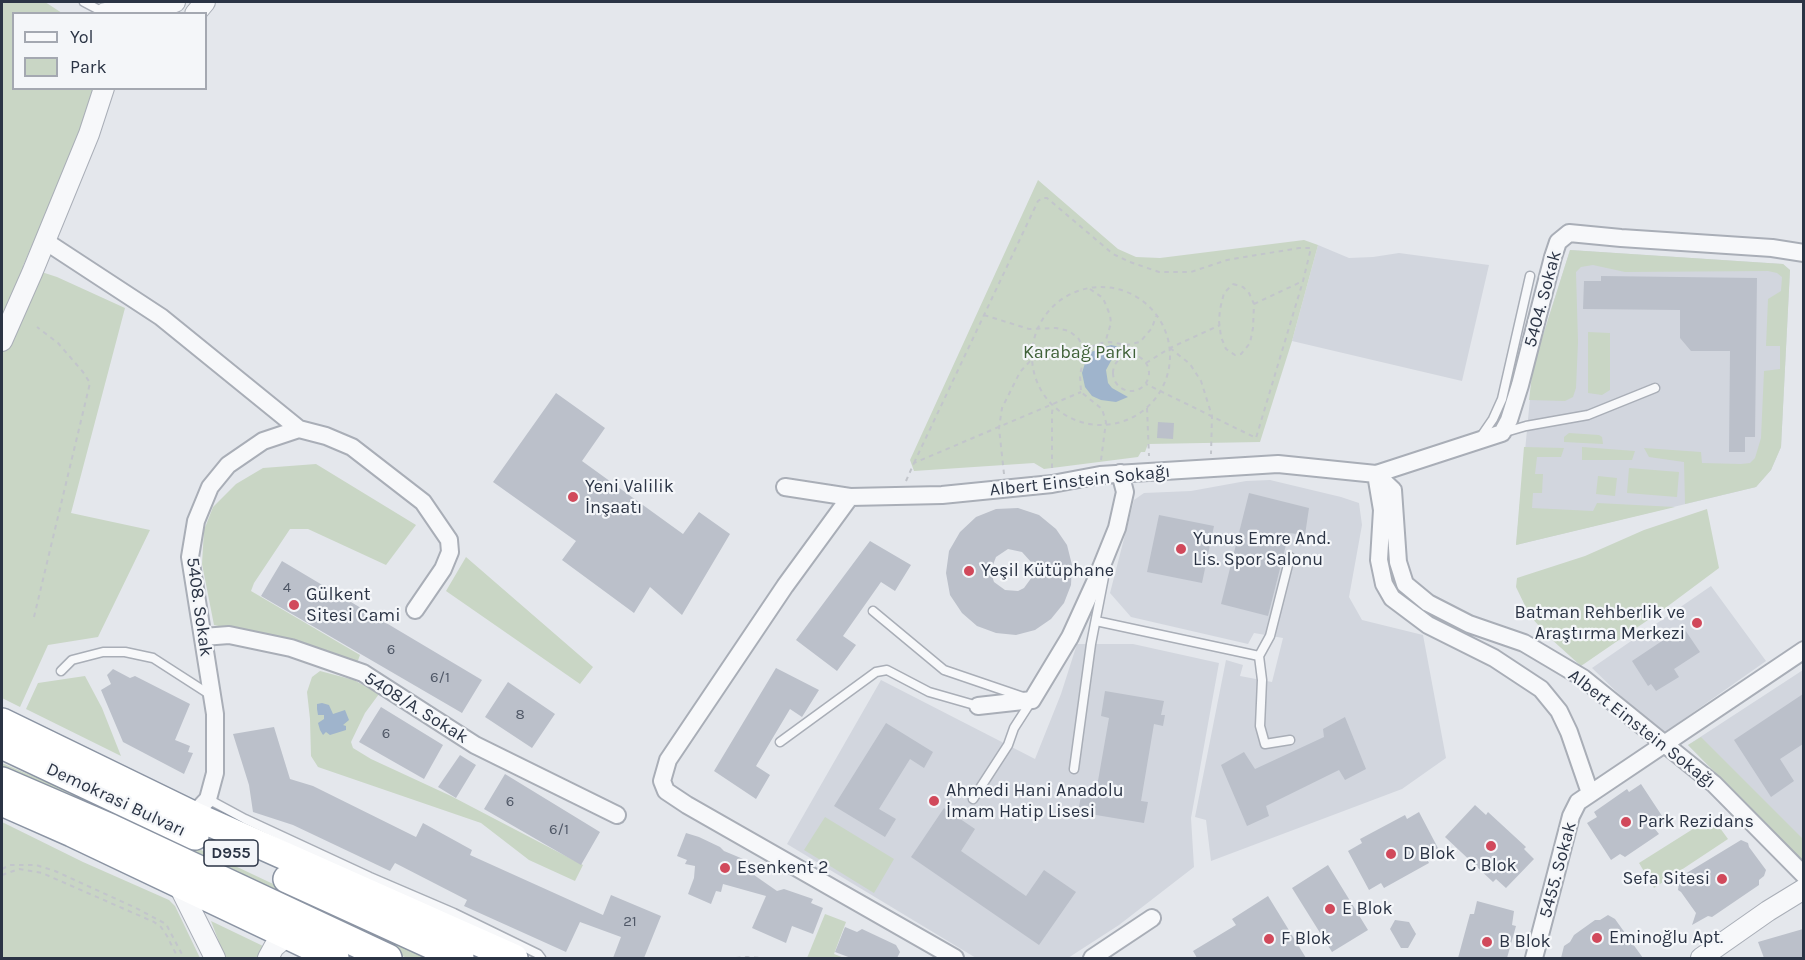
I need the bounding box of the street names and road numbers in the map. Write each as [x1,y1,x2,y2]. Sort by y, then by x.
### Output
street label: 5404. Sokak [1520,248,1566,350]
street label: Albert Einstein Sokağı [989,461,1171,501]
street label: 5408. Sokak [181,556,217,658]
street label: Albert Einstein Sokağı [1564,665,1720,793]
street label: 5408/A. Sokak [360,667,472,749]
street label: Demokrasi Bulvarı [43,758,189,842]
street label: 5455. Sokak [1535,819,1581,921]
road number: D955 [204,840,258,866]

